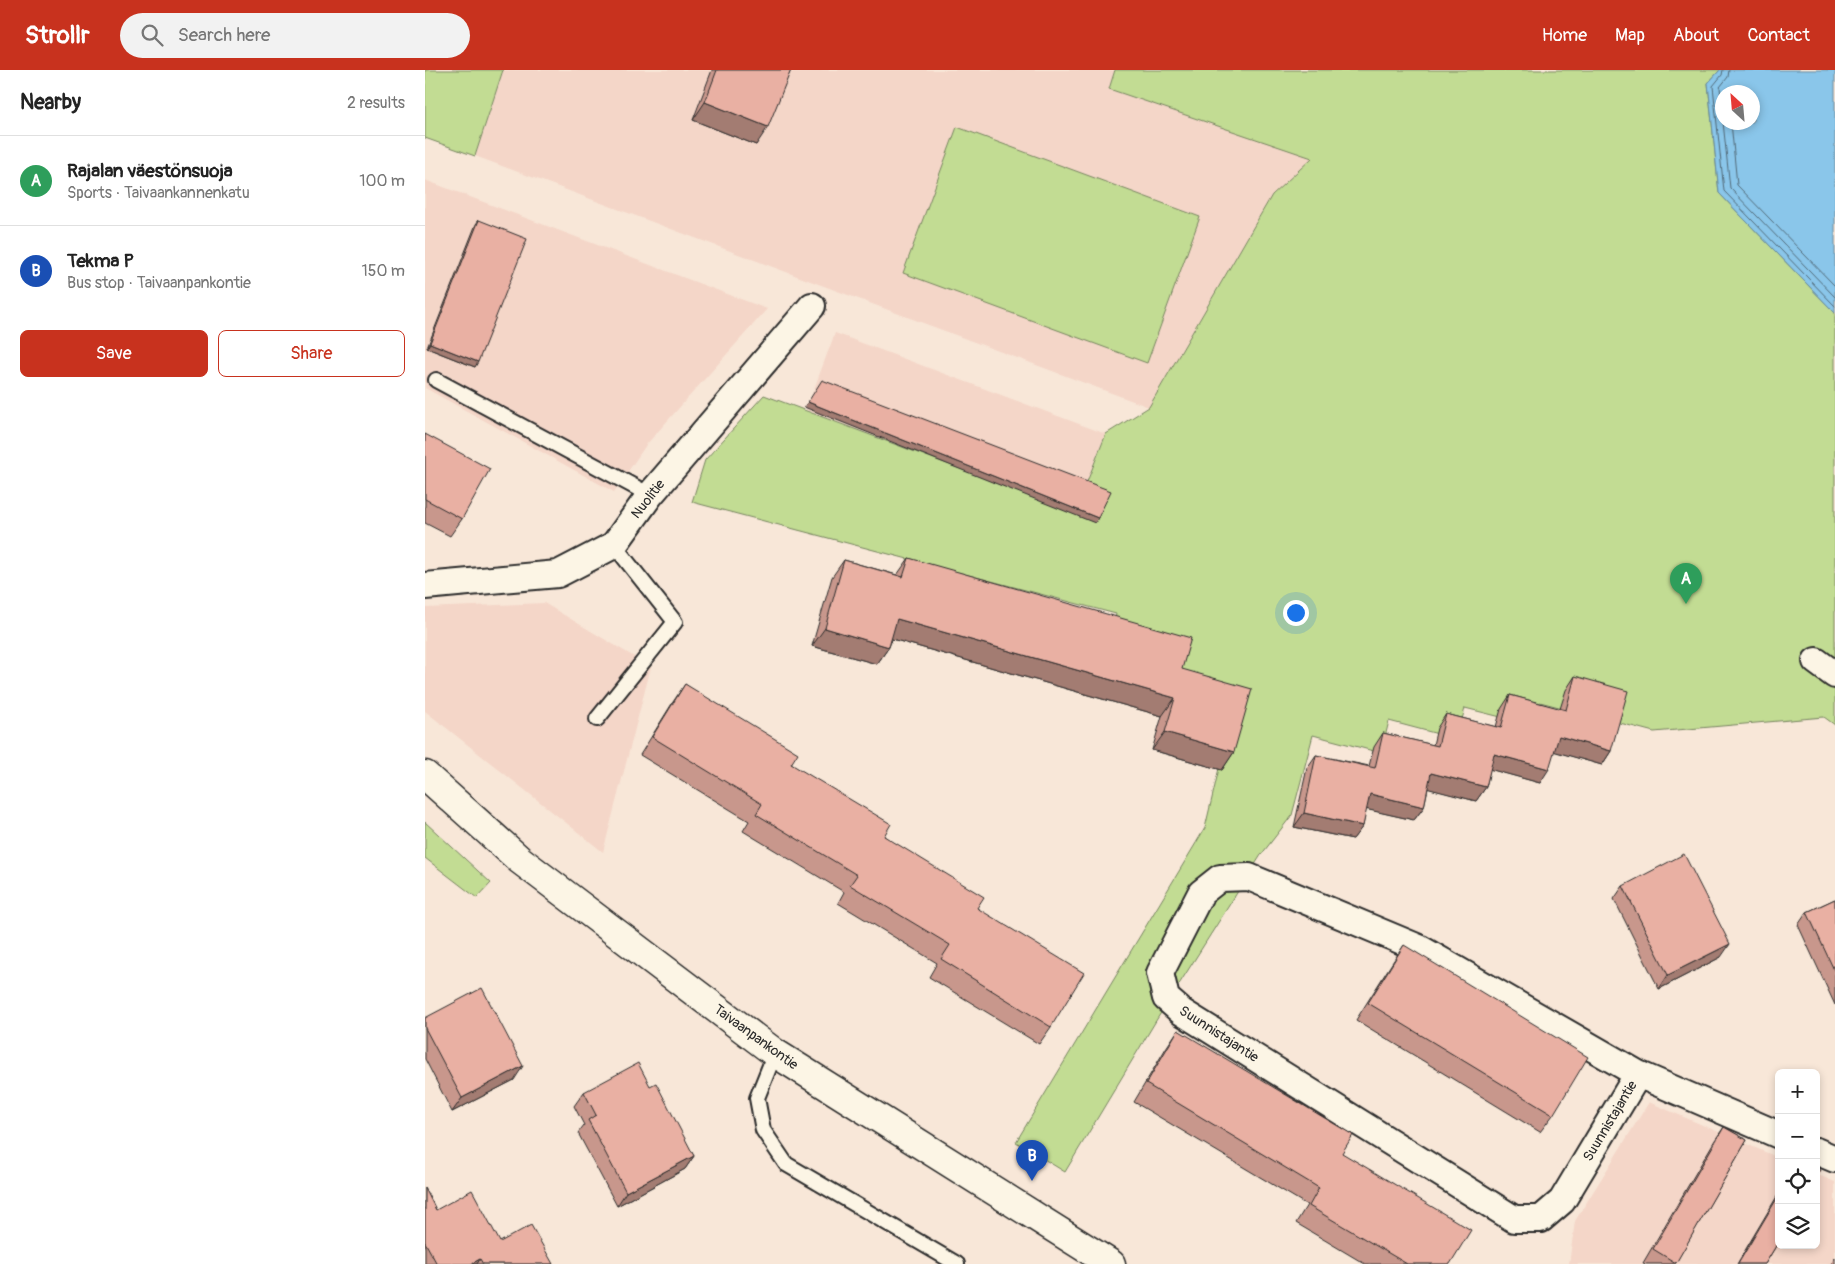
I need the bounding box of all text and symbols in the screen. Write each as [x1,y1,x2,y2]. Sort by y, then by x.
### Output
search box [120,13,470,58]
text: Strollr [25,21,90,50]
icon: search [138,21,166,49]
text: Search here [178,23,270,47]
text: Home [1542,24,1587,47]
text: Map [1615,24,1645,47]
text: About [1673,24,1719,47]
text: Contact [1747,24,1810,47]
north arrow [1715,85,1760,130]
text: Nearby [20,89,81,116]
text: 2 results [347,93,405,113]
text: Rajalan väestönsuoja [67,159,233,183]
text: A [31,171,41,191]
text: 100 m [359,171,405,191]
text: Sports · Taivaankannenkatu [67,183,250,203]
text: Tekma P [67,249,134,273]
text: B [31,261,41,281]
text: 150 m [361,261,405,281]
text: Bus stop · Taivaanpankontie [67,273,251,293]
button: Save [20,330,208,377]
button: Share [218,330,405,377]
street label: Nuolitie [627,476,669,522]
pin: A [1670,563,1702,604]
your location [1283,600,1309,626]
street label: Taivaanpankontie [711,1001,801,1073]
street label: Suunnistajantie [1176,1002,1262,1066]
map controls [1775,1069,1820,1249]
button: + [1775,1069,1820,1114]
street label: Suunnistajantie [1579,1077,1641,1164]
button: − [1775,1114,1820,1159]
pin: B [1016,1140,1048,1181]
button: locate [1775,1159,1820,1204]
button: layers [1775,1204,1820,1249]

